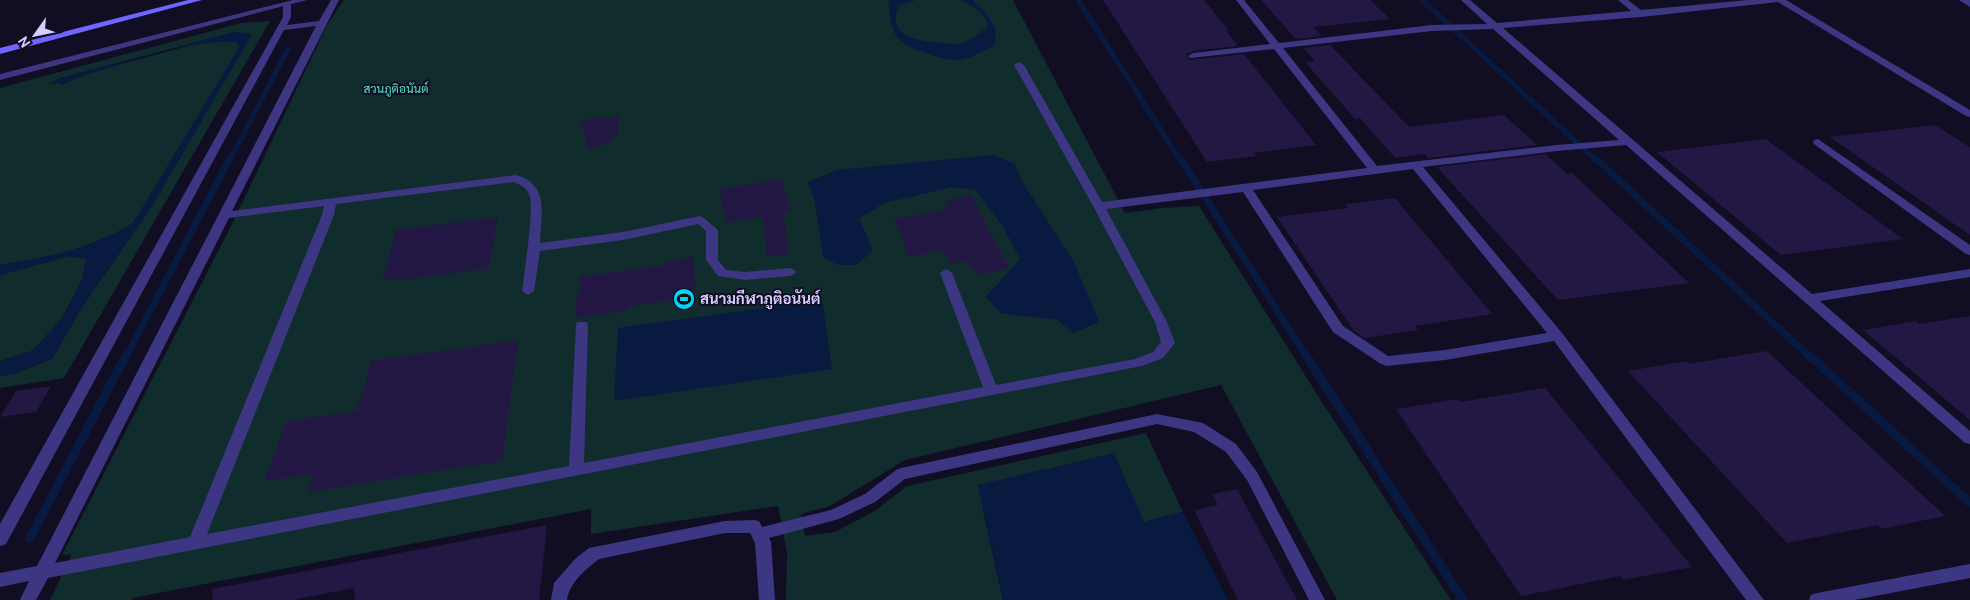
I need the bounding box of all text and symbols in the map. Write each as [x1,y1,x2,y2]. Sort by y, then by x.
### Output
north arrow [10,10,60,60]
text: N [14,33,34,51]
park label: สวนภูติอนันต์ [363,81,429,97]
sports icon: สนามกีฬาภูติอนันต์ [672,287,696,311]
place label: สนามกีฬาภูติอนันต์ [700,289,821,310]

